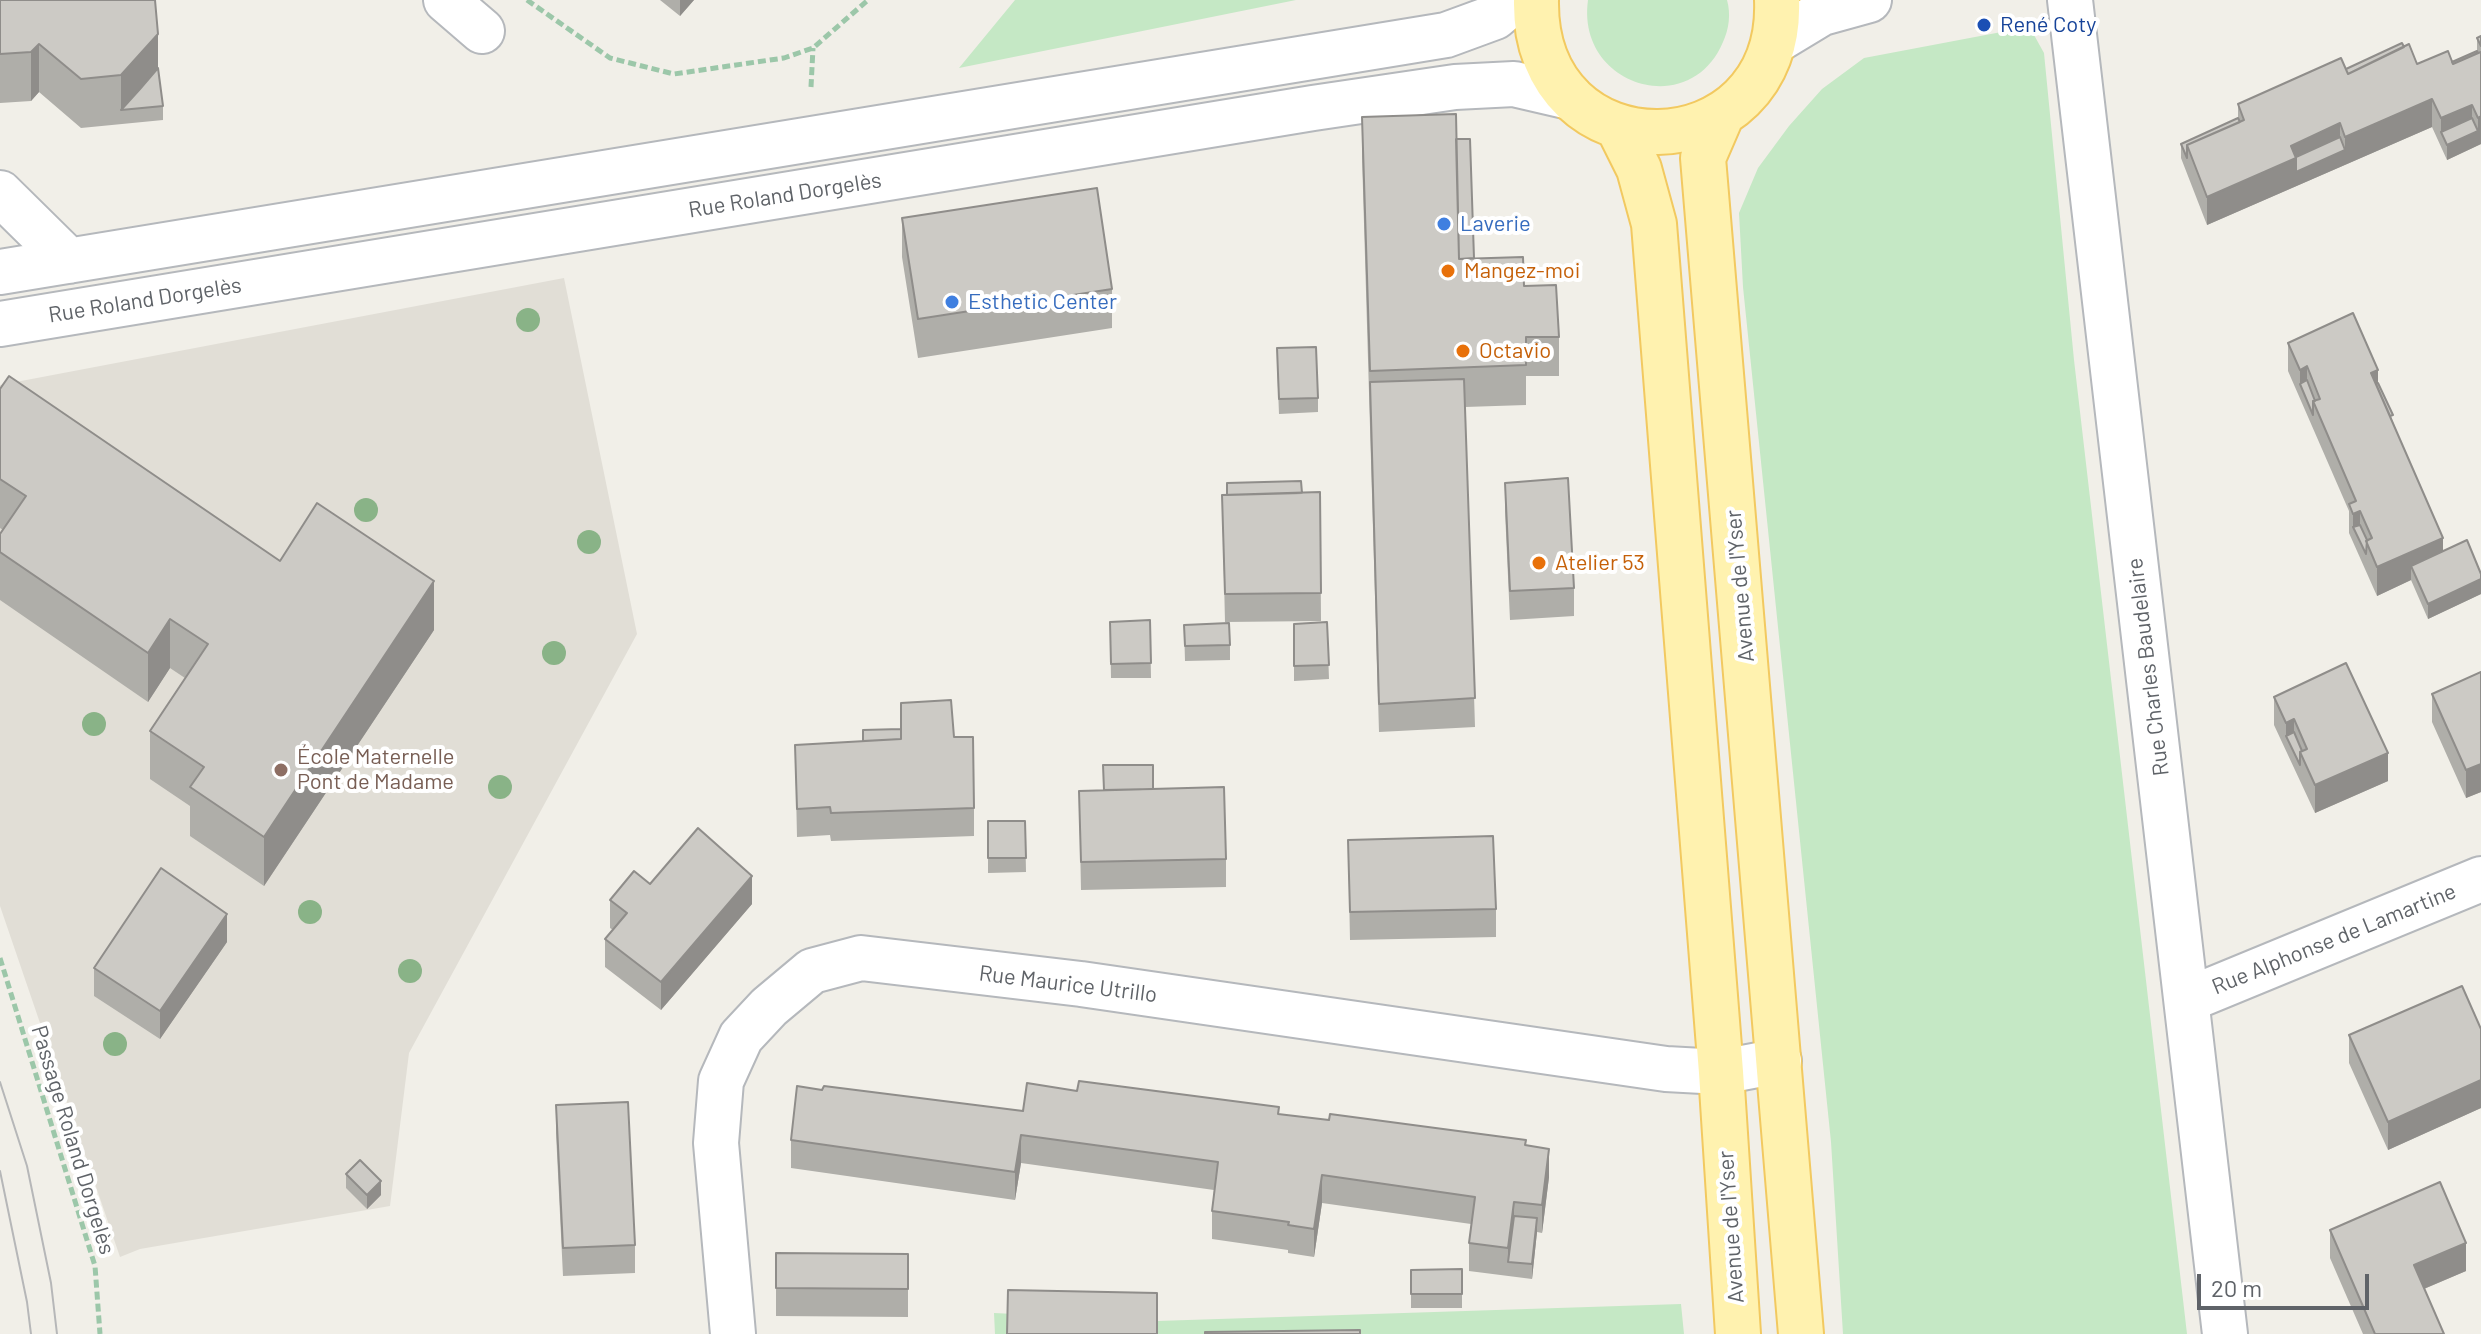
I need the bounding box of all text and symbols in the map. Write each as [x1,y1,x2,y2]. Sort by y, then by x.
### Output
place label: René Coty [2000,12,2096,38]
marker: René Coty [1975,16,1993,34]
street label: Rue Roland Dorgelès [687,167,883,223]
place label: Laverie [1460,211,1531,237]
marker: Laverie [1435,215,1453,233]
place label: Mangez-moi [1464,258,1580,284]
marker: Mangez-moi [1439,262,1457,280]
street label: Rue Roland Dorgelès [47,272,243,328]
place label: Esthetic Center [968,289,1117,315]
marker: Esthetic Center [943,293,961,311]
place label: Octavio [1479,338,1551,364]
marker: Octavio [1454,342,1472,360]
street label: Avenue de l'Yser [1720,509,1760,663]
place label: Atelier 53 [1555,550,1645,576]
marker: Atelier 53 [1530,554,1548,572]
street label: Rue Charles Baudelaire [2122,557,2174,777]
place label: École Maternelle Pont de Madame [297,744,454,796]
marker: École Maternelle Pont de Madame [272,761,290,779]
street label: Rue Alphonse de Lamartine [2208,878,2460,1000]
street label: Rue Maurice Utrillo [977,960,1159,1008]
street label: Passage Roland Dorgelès [26,1022,120,1258]
street label: Avenue de l'Yser [1713,1150,1749,1304]
scale bar [2201,1258,2373,1308]
text: 20 m [2211,1273,2262,1302]

